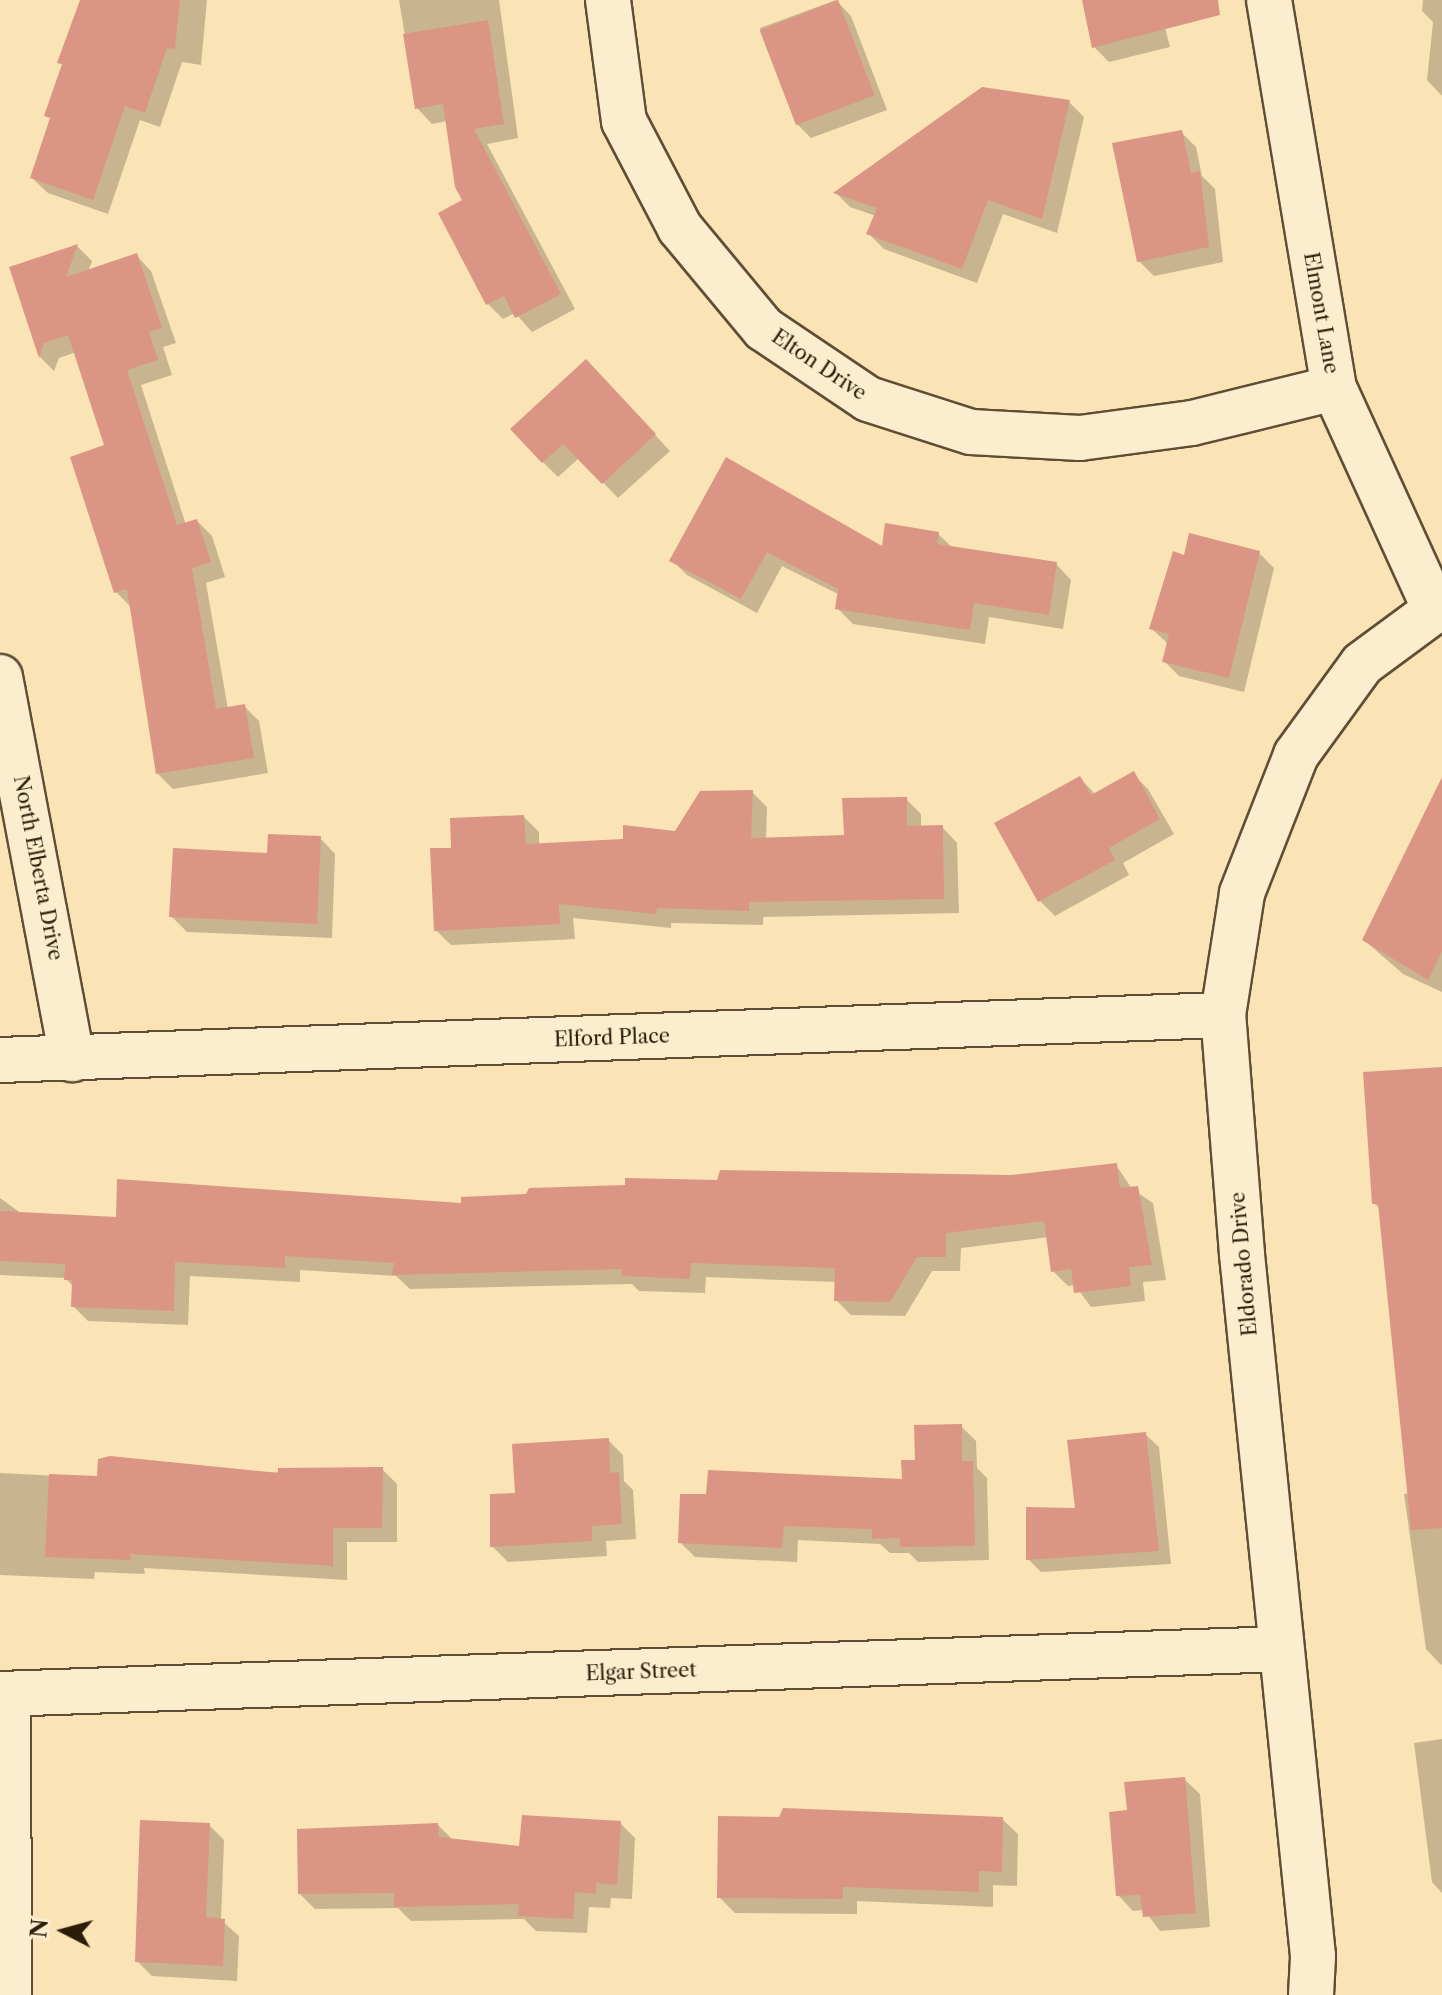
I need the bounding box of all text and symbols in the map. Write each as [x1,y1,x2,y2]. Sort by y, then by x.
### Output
street label: Elmont Lane [1299,250,1343,376]
street label: Elton Drive [767,325,871,405]
street label: North Elberta Drive [8,773,68,963]
street label: Elford Place [554,1024,670,1052]
street label: Eldorado Drive [1226,1191,1262,1337]
street label: Elgar Street [585,1658,697,1686]
north arrow [24,1891,104,1971]
text: N [25,1918,54,1939]

